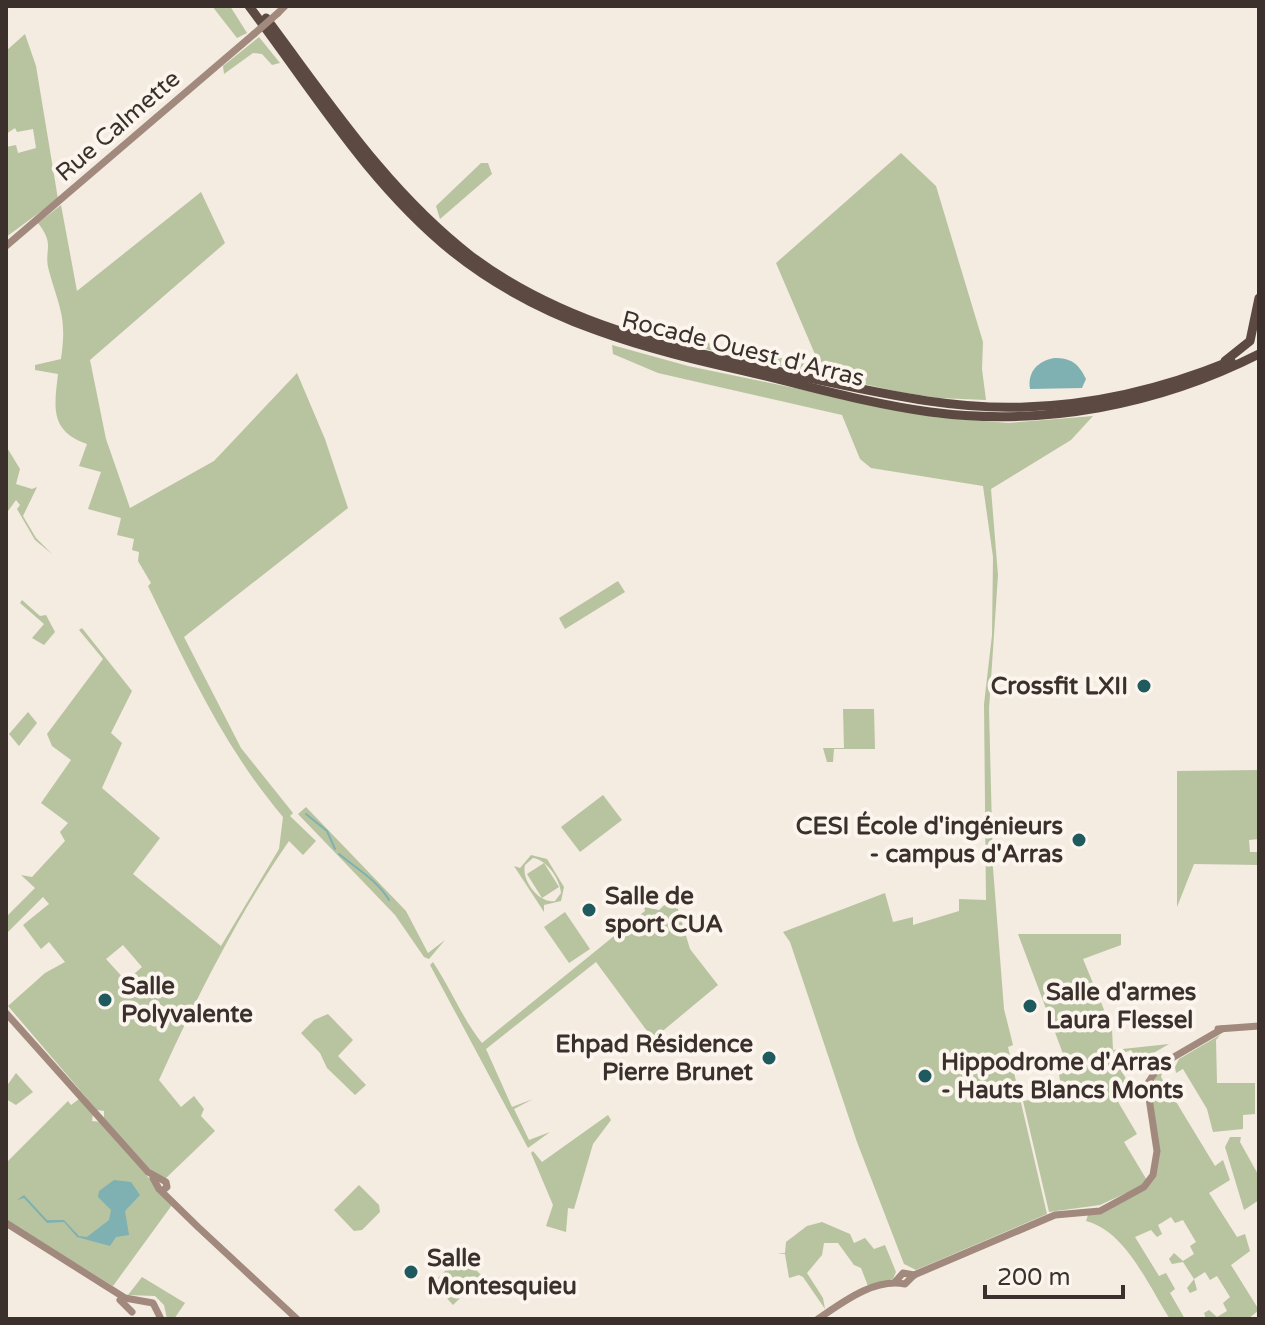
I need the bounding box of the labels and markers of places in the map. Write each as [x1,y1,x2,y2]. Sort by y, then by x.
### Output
place label: Crossfit LXII [991,672,1128,701]
marker: Crossfit LXII [1135,677,1153,695]
place label: CESI École d'ingénieurs - campus d'Arras [796,811,1063,869]
marker: CESI École d'ingénieurs - campus d'Arras [1070,831,1088,849]
place label: Salle de sport CUA [605,882,723,939]
marker: Salle de sport CUA [580,901,598,919]
place label: Salle Polyvalente [121,972,253,1029]
place label: Salle d'armes Laura Flessel [1046,978,1196,1035]
marker: Salle Polyvalente [96,991,114,1009]
marker: Salle d'armes Laura Flessel [1021,997,1039,1015]
place label: Ehpad Résidence Pierre Brunet [555,1030,754,1087]
place label: Hippodrome d'Arras - Hauts Blancs Monts [941,1048,1184,1105]
marker: Ehpad Résidence Pierre Brunet [760,1049,778,1067]
marker: Hippodrome d'Arras - Hauts Blancs Monts [916,1067,934,1085]
place label: Salle Montesquieu [427,1244,577,1301]
marker: Salle Montesquieu [402,1263,420,1281]

